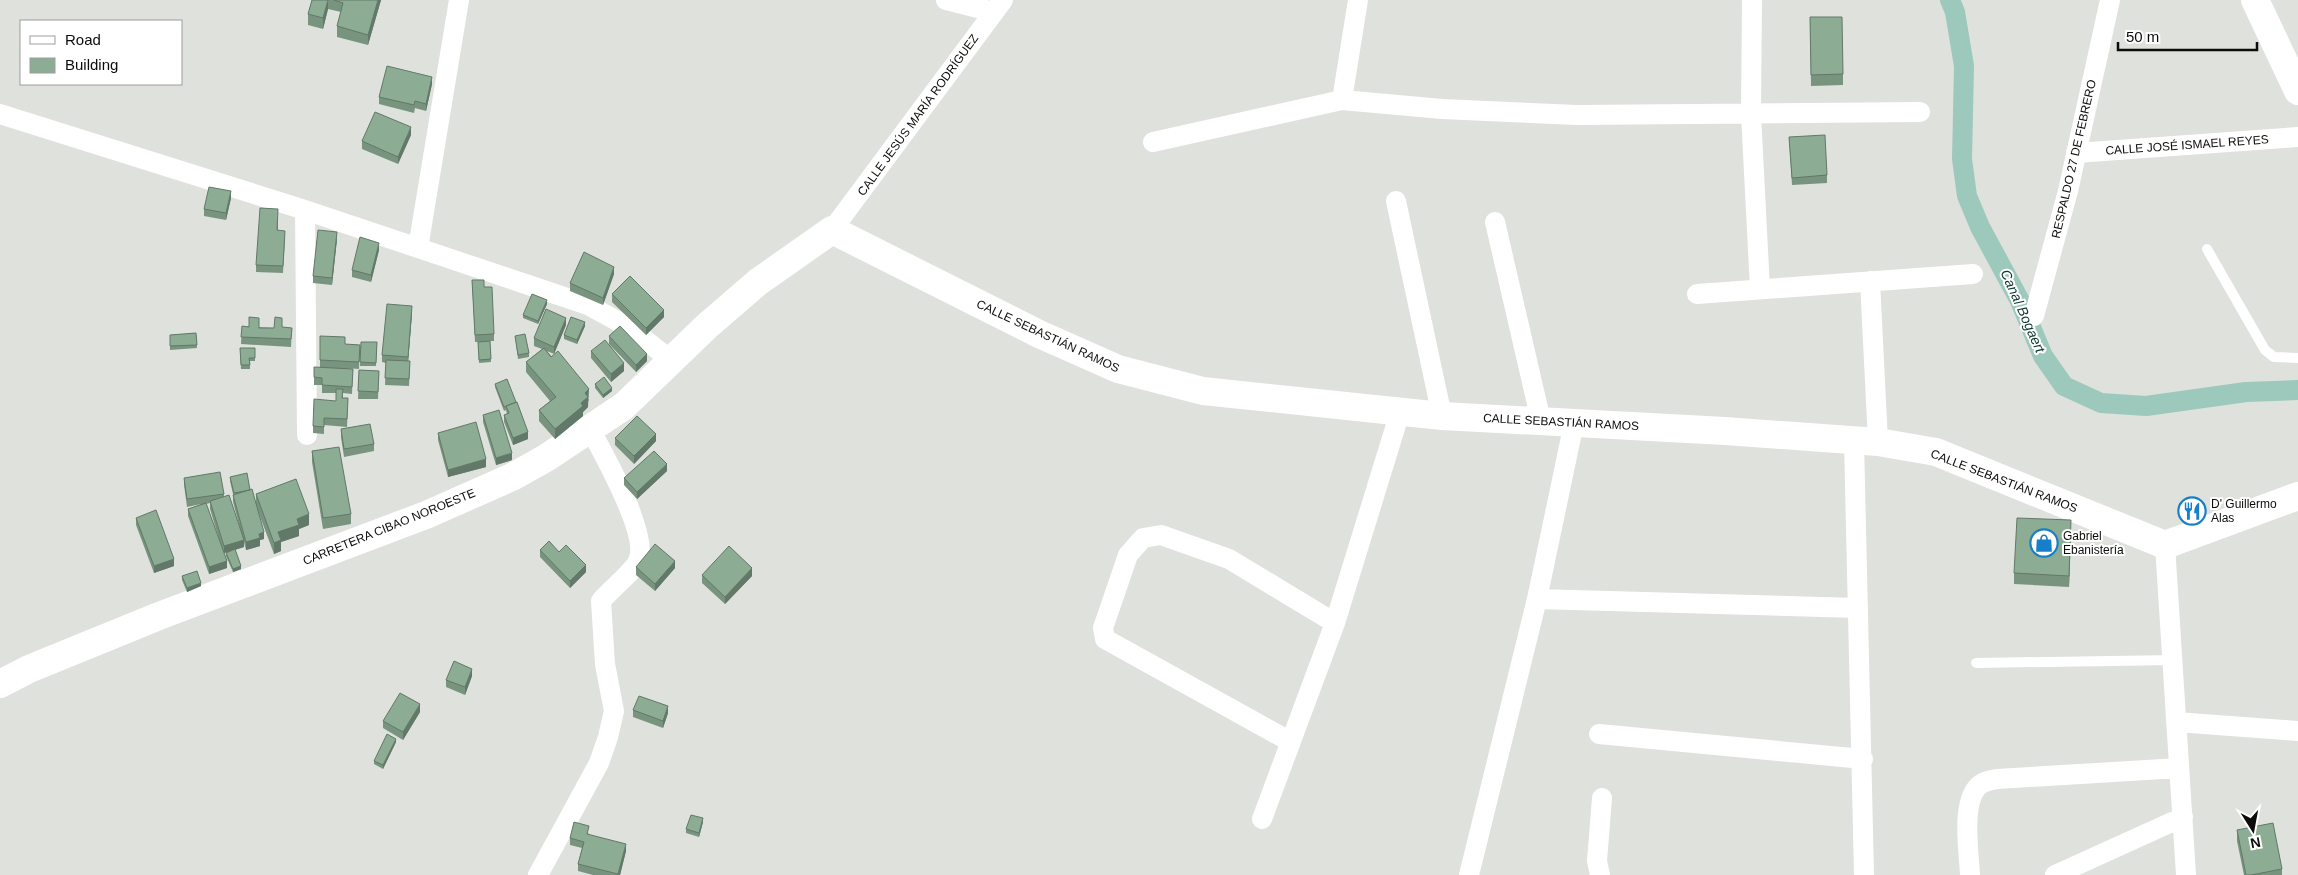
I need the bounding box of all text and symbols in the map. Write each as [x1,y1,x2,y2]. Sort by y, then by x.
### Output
legend [20,20,182,85]
scale bar [2118,20,2257,52]
text: 50 m [2126,28,2159,45]
text: Road [65,31,101,48]
street label: CALLE JESÚS MARÍA RODRÍGUEZ [854,31,981,198]
text: Building [65,56,118,73]
street label: RESPALDO 27 DE FEBRERO [2049,78,2099,240]
street label: CALLE JOSÉ ISMAEL REYES [2105,131,2269,158]
water label: Canal Bogaert [1997,267,2049,356]
street label: CALLE SEBASTIÁN RAMOS [974,296,1122,375]
street label: CALLE SEBASTIÁN RAMOS [1483,410,1639,433]
street label: CALLE SEBASTIÁN RAMOS [1929,446,2080,515]
street label: CARRETERA CIBAO NOROESTE [301,486,477,568]
restaurant icon: D' Guillermo Alas [2177,496,2207,526]
place label: D' Guillermo Alas [2211,497,2277,525]
shop icon: Gabriel Ebanistería [2029,528,2059,558]
place label: Gabriel Ebanistería [2063,529,2124,557]
north arrow [2228,805,2278,855]
text: N [2249,834,2262,852]

